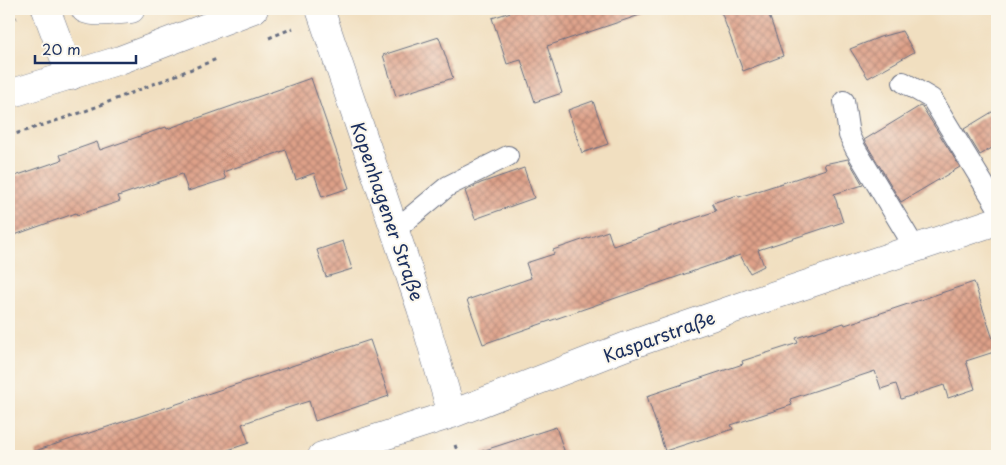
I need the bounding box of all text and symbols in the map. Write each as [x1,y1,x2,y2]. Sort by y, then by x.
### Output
scale bar [35,32,136,64]
text: 20 m [42,37,81,60]
street label: Kopenhagener Straße [345,118,431,304]
street label: Kasparstraße [599,303,719,369]

